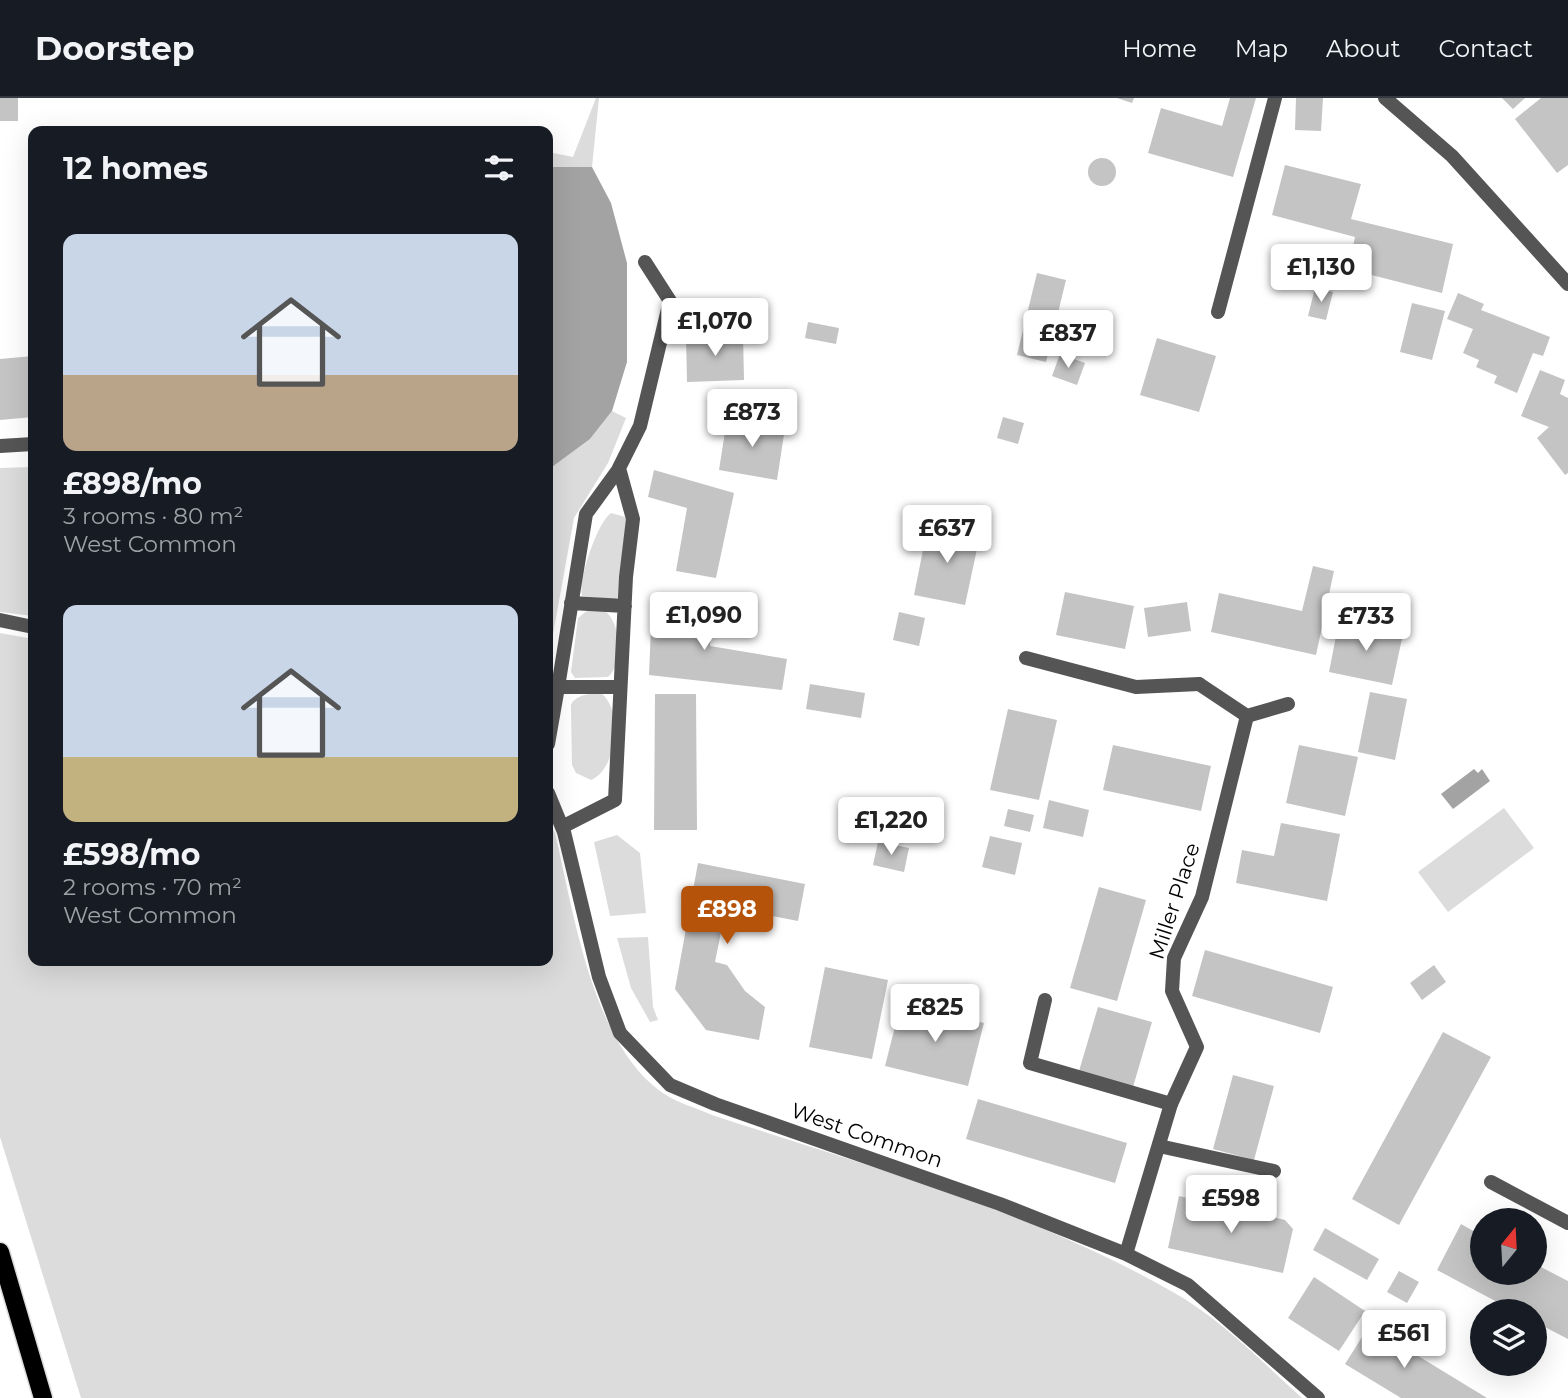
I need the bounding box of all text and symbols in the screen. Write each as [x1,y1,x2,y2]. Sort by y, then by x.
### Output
text: Doorstep [35,28,195,68]
text: Home [1122,34,1197,63]
text: Map [1235,34,1288,63]
text: About [1326,34,1400,63]
text: Contact [1438,34,1533,63]
icon: filters [480,149,518,187]
text: 12 homes [63,150,208,187]
pin: £1,130 [1264,244,1378,304]
text: £1,130 [1287,253,1355,281]
icon: home [228,279,354,405]
pin: £1,070 [658,299,772,358]
text: £1,070 [677,307,753,335]
pin: £837 [1027,310,1109,370]
text: £837 [1039,319,1097,347]
pin: £873 [711,390,793,449]
text: £873 [723,398,781,426]
text: £898/mo [63,465,202,502]
text: 3 rooms · 80 m² [63,502,243,530]
pin: £637 [906,505,988,565]
text: £637 [919,514,975,542]
text: West Common [63,530,237,558]
pin: £1,090 [647,592,761,652]
pin: £733 [1325,594,1407,653]
text: £1,090 [666,601,742,629]
text: £733 [1338,602,1394,630]
icon: home [228,650,354,776]
pin: £1,220 [834,798,948,857]
text: £1,220 [854,806,928,834]
text: £598/mo [63,836,200,873]
street label: Miller Place [1143,840,1205,962]
text: 2 rooms · 70 m² [63,873,242,901]
pin: £898 [686,886,768,946]
text: £898 [697,895,757,923]
text: West Common [63,901,237,929]
pin: £825 [894,984,976,1044]
text: £825 [906,993,964,1021]
street label: West Common [788,1097,946,1173]
pin: £598 [1190,1176,1272,1235]
text: £598 [1202,1184,1260,1212]
north arrow [1470,1208,1547,1284]
map controls [1470,1208,1547,1376]
button: layers [1470,1299,1547,1376]
pin: £561 [1363,1310,1445,1370]
text: £561 [1378,1319,1430,1347]

